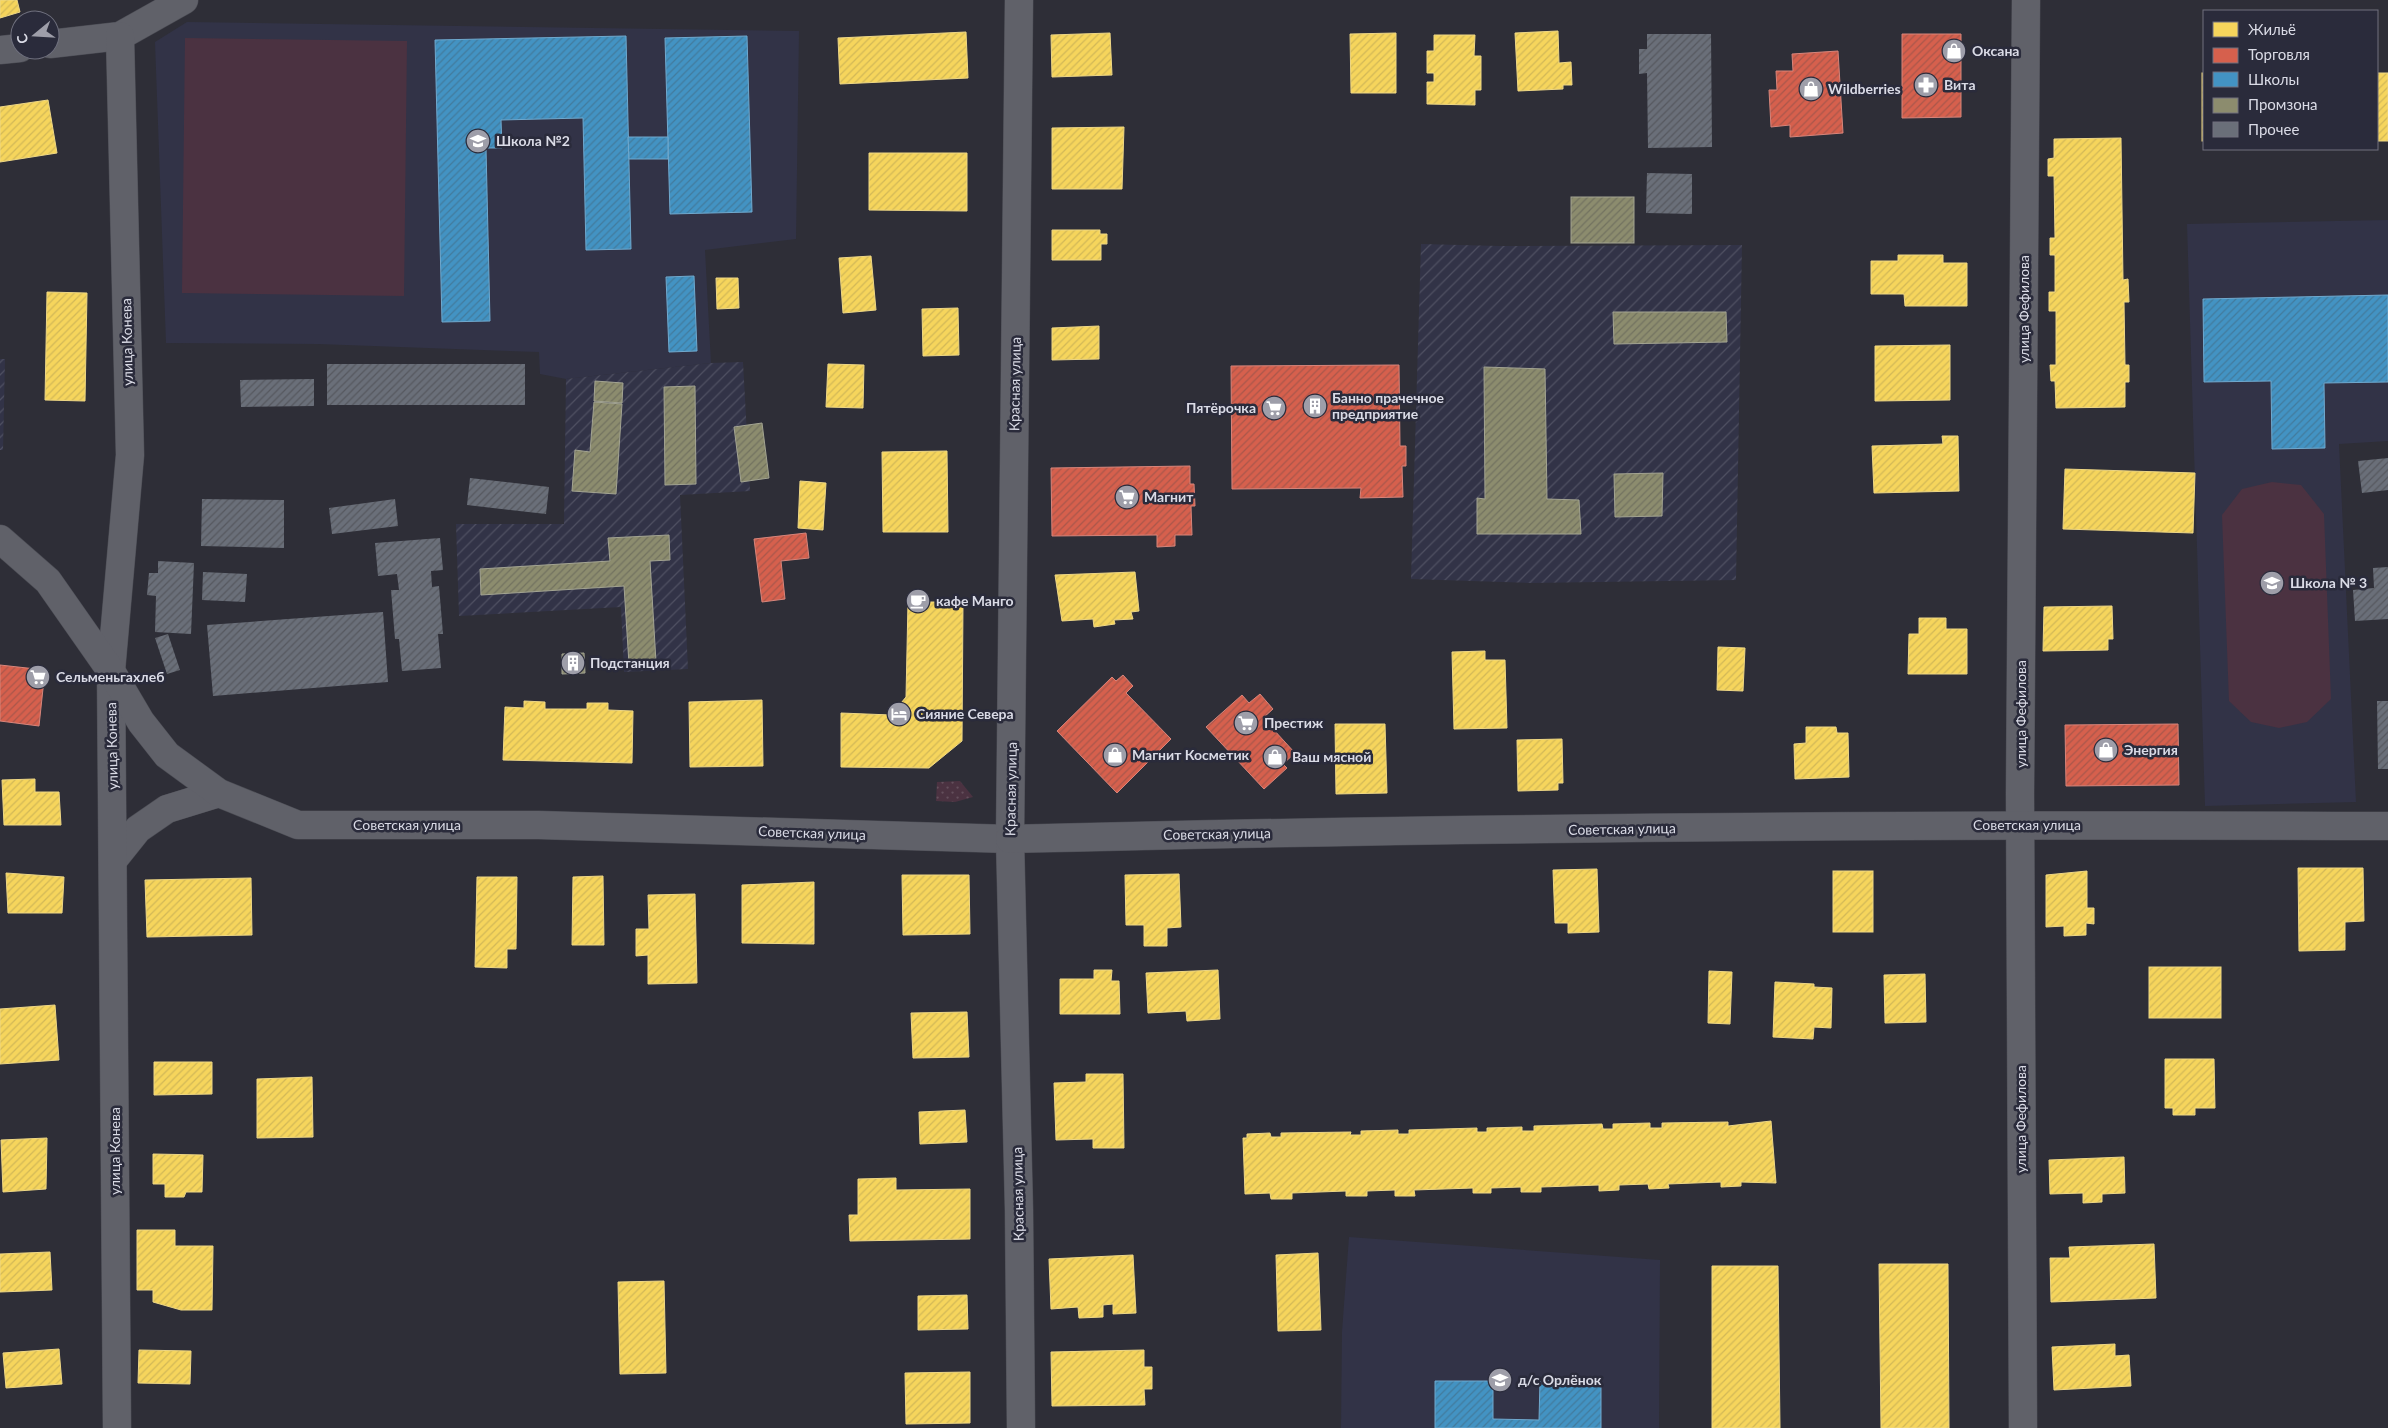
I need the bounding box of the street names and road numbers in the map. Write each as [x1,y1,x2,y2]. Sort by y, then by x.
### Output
street label: улица Фефилова [2015,255,2032,363]
street label: улица Конева [117,298,136,386]
street label: Красная улица [1005,337,1024,431]
street label: улица Фефилова [2012,660,2029,768]
street label: улица Конева [102,702,121,790]
street label: Красная улица [1001,742,1020,836]
street label: Советская улица [353,816,461,833]
street label: Советская улица [1973,816,2081,833]
street label: Советская улица [1568,819,1676,838]
street label: Советская улица [758,822,866,843]
street label: Советская улица [1163,824,1271,843]
street label: улица Фефилова [2012,1065,2029,1173]
street label: улица Конева [106,1107,123,1195]
street label: Красная улица [1008,1147,1027,1241]

